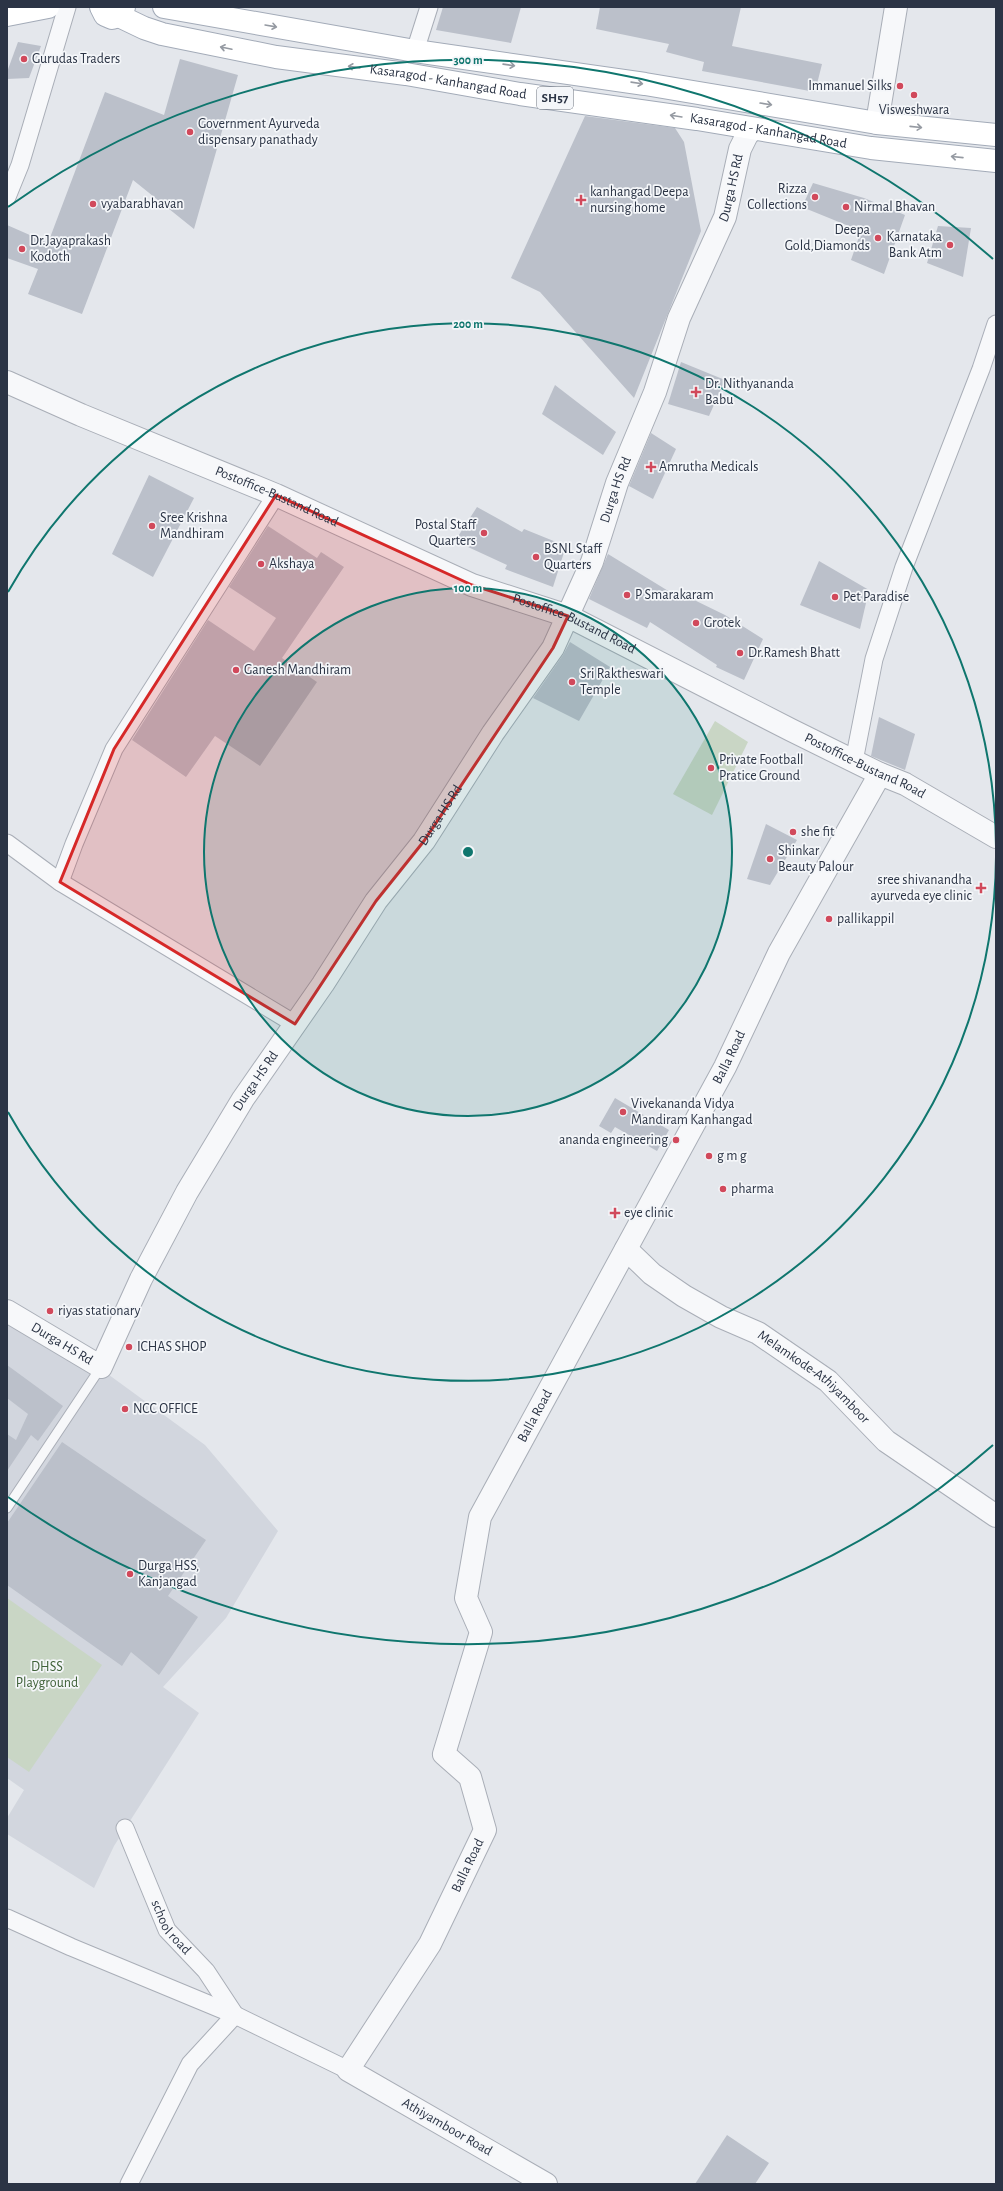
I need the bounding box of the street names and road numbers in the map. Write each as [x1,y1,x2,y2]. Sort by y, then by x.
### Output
street label: Kasaragod - Kanhangad Road [369,62,527,102]
road number: SH57 [537,87,573,109]
street label: Kasaragod - Kanhangad Road [689,111,848,151]
street label: Durga HS Rd [717,153,746,224]
street label: Durga HS Rd [598,455,634,525]
street label: Postoffice-Bustand Road [213,464,340,530]
street label: Postoffice-Bustand Road [511,592,638,656]
street label: Postoffice-Bustand Road [802,731,928,801]
street label: Durga HS Rd [416,782,465,848]
street label: Balla Road [710,1028,748,1086]
street label: Durga HS Rd [231,1049,281,1113]
street label: Durga HS Rd [29,1320,95,1367]
street label: Melamkode-Athiyamboor [755,1328,873,1427]
street label: Balla Road [515,1387,555,1445]
street label: Balla Road [449,1836,487,1894]
street label: school road [149,1898,193,1957]
street label: Athiyamboor Road [399,2096,495,2158]

